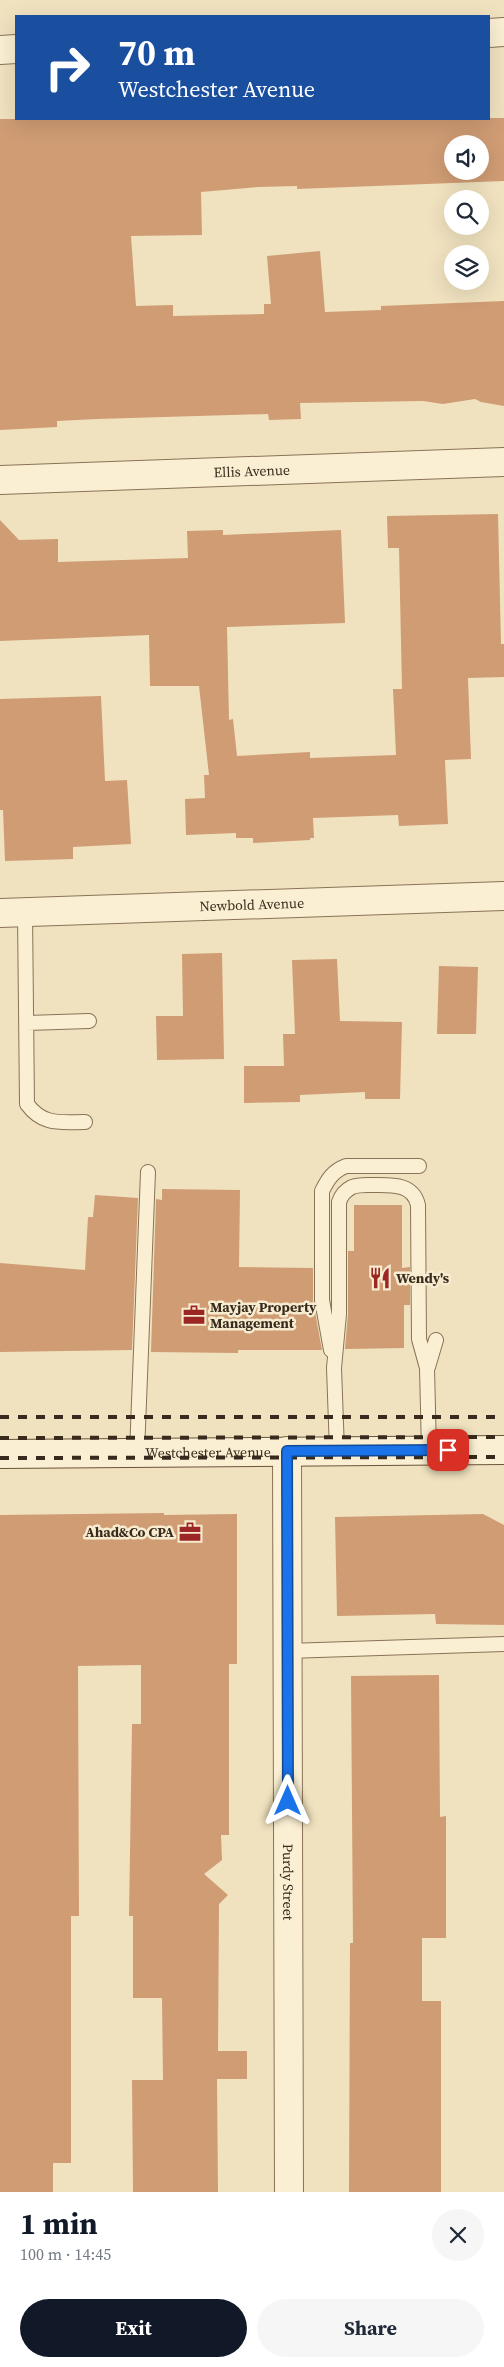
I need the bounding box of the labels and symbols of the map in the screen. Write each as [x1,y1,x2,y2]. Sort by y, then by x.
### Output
street label: Ellis Avenue [213,460,290,482]
street label: Newbold Avenue [199,893,304,916]
restaurant icon: Wendy's [367,1265,393,1291]
place label: Wendy's [396,1268,450,1288]
place label: Mayjay Property Management [210,1297,317,1333]
office icon: Mayjay Property Management [181,1302,207,1328]
pin [427,1429,469,1471]
street label: Westchester Avenue [145,1442,271,1463]
office icon: Ahad&Co CPA [177,1519,203,1545]
place label: Ahad&Co CPA [85,1522,175,1542]
position arrow [261,1774,313,1826]
street label: Purdy Street [278,1844,298,1921]

